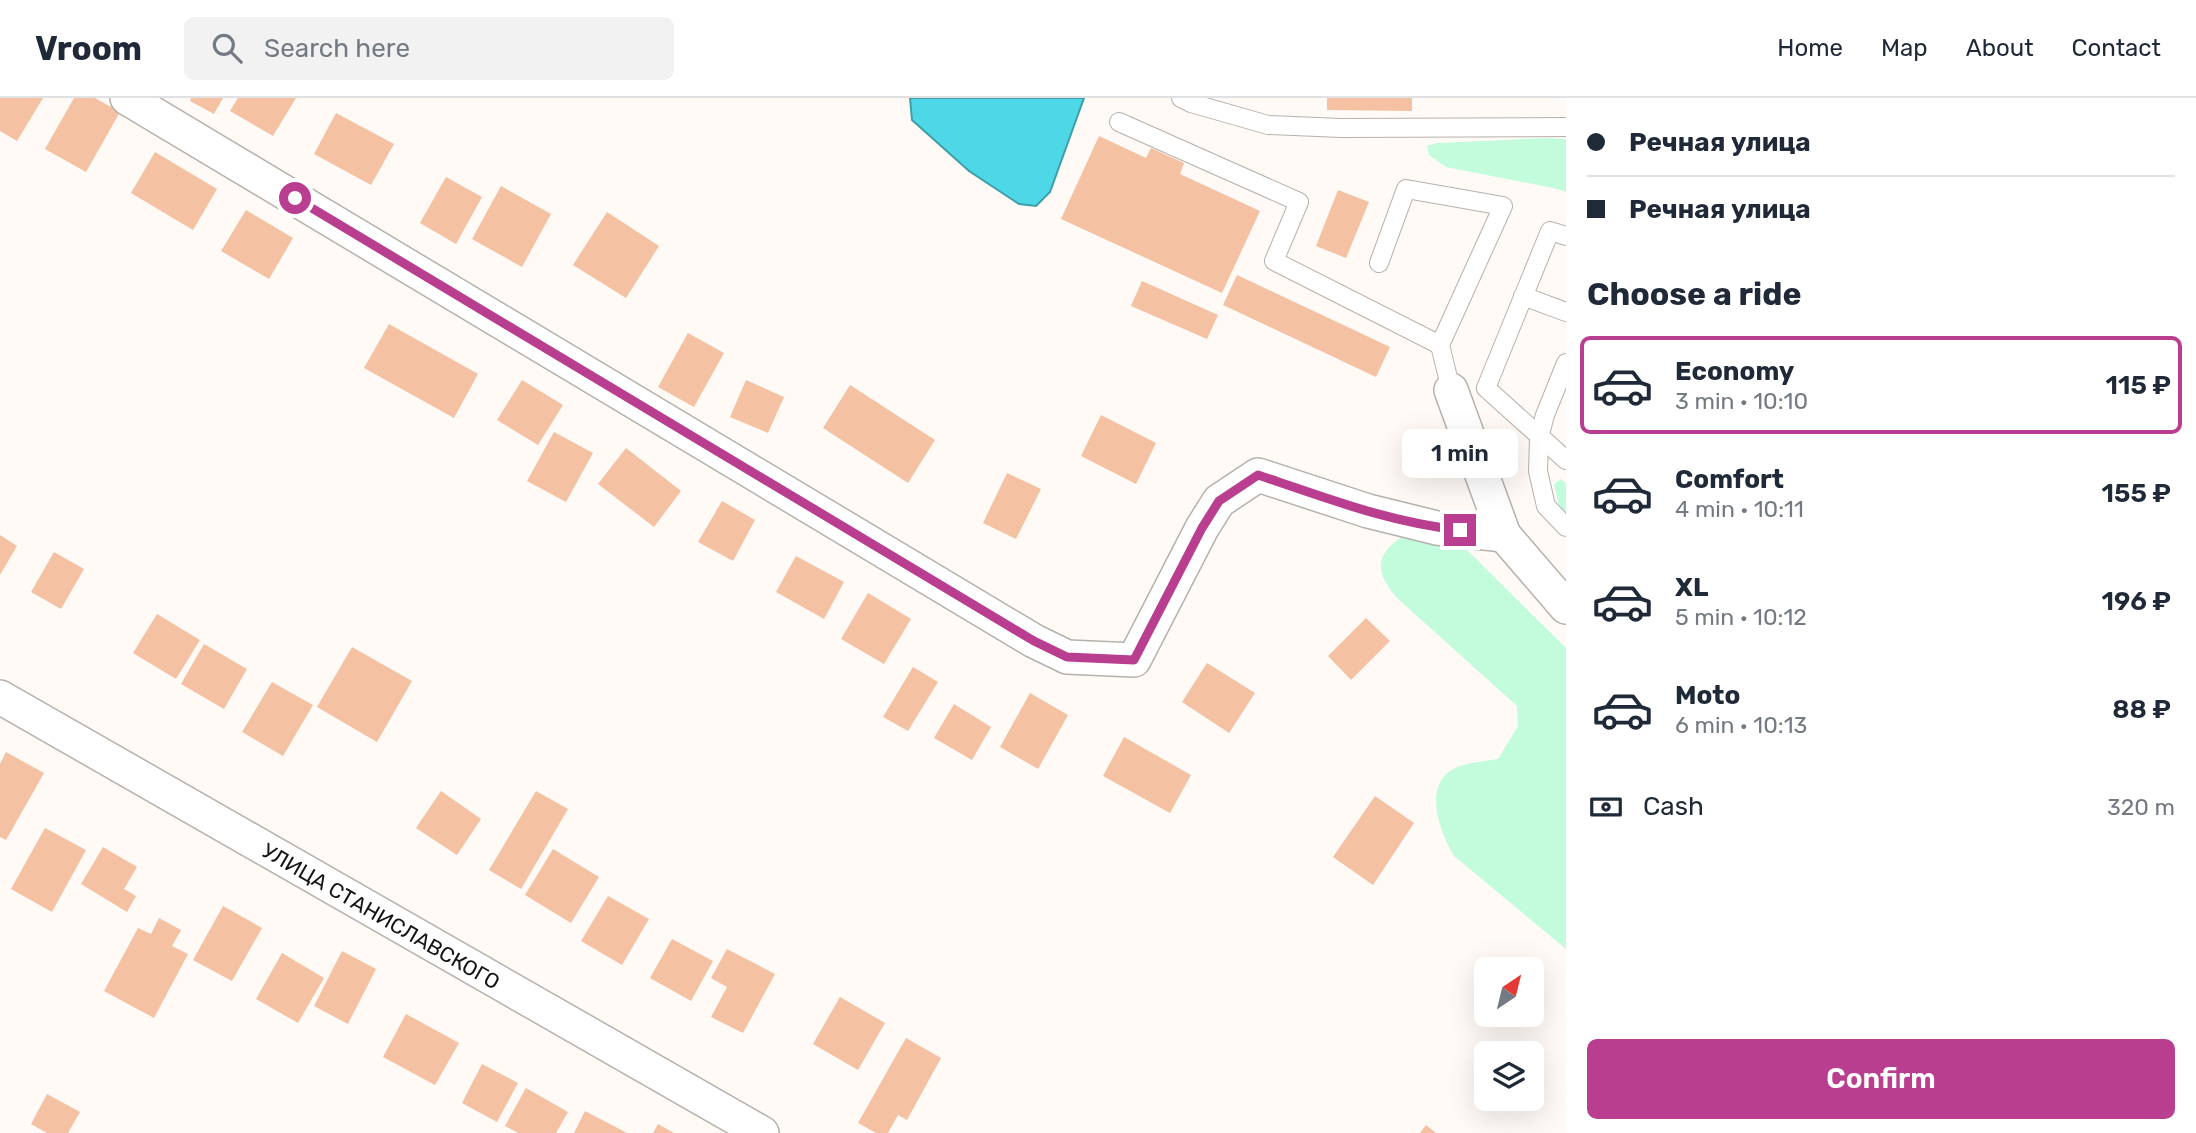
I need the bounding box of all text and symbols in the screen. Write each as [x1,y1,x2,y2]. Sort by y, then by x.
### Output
search box [184,17,674,80]
text: Vroom [35,29,142,68]
icon: search [208,29,246,67]
text: Search here [264,33,410,64]
text: Home [1777,34,1843,62]
text: Map [1881,34,1928,62]
text: About [1966,34,2034,62]
text: Contact [2072,34,2161,62]
text: Речная улица [1629,127,1811,158]
route start [279,182,311,214]
text: Речная улица [1629,194,1811,225]
text: Choose a ride [1587,275,1801,313]
icon: car [1591,354,1654,417]
text: Economy [1675,356,1794,387]
text: 115 ₽ [2106,370,2171,401]
text: 3 min · 10:10 [1675,387,1808,415]
callout: 1 min [1402,428,1518,478]
text: 1 min [1431,439,1489,467]
icon: car [1591,462,1654,525]
text: Comfort [1675,464,1784,495]
text: 155 ₽ [2102,478,2171,509]
text: 4 min · 10:11 [1675,495,1804,523]
route end [1444,514,1476,546]
icon: car [1591,570,1654,633]
text: XL [1675,572,1708,603]
text: 196 ₽ [2102,586,2171,617]
text: 5 min · 10:12 [1675,603,1807,631]
icon: car [1591,678,1654,741]
text: Moto [1675,680,1740,711]
text: 88 ₽ [2112,694,2171,725]
text: 6 min · 10:13 [1675,711,1807,739]
icon: cash [1587,788,1625,826]
text: Cash [1643,791,1704,822]
text: 320 m [2107,793,2175,821]
street label: УЛИЦА СТАНИСЛАВСКОГО [258,838,504,994]
north arrow [1474,957,1544,1027]
map controls [1474,957,1544,1111]
button: Confirm [1587,1039,2175,1119]
button: layers [1474,1041,1544,1111]

